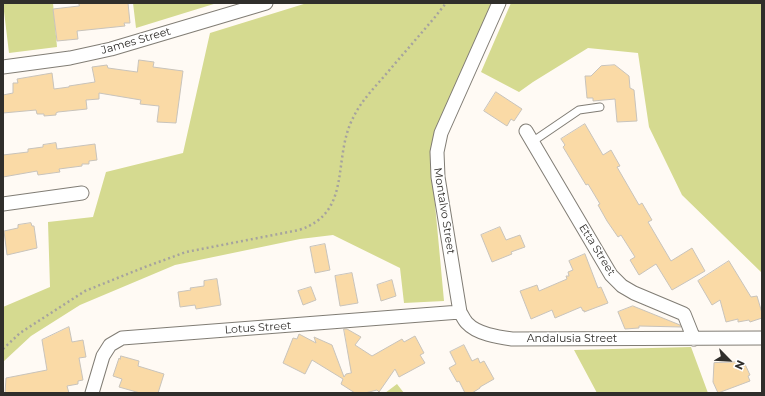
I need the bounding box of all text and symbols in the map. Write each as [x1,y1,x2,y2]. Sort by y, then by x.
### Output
street label: James Street [100,25,172,57]
street label: Montalvo Street [431,167,457,255]
street label: Etta Street [576,222,618,278]
street label: Lotus Street [224,319,292,337]
street label: Andalusia Street [527,332,617,346]
north arrow [709,340,749,380]
text: N [732,358,748,372]

